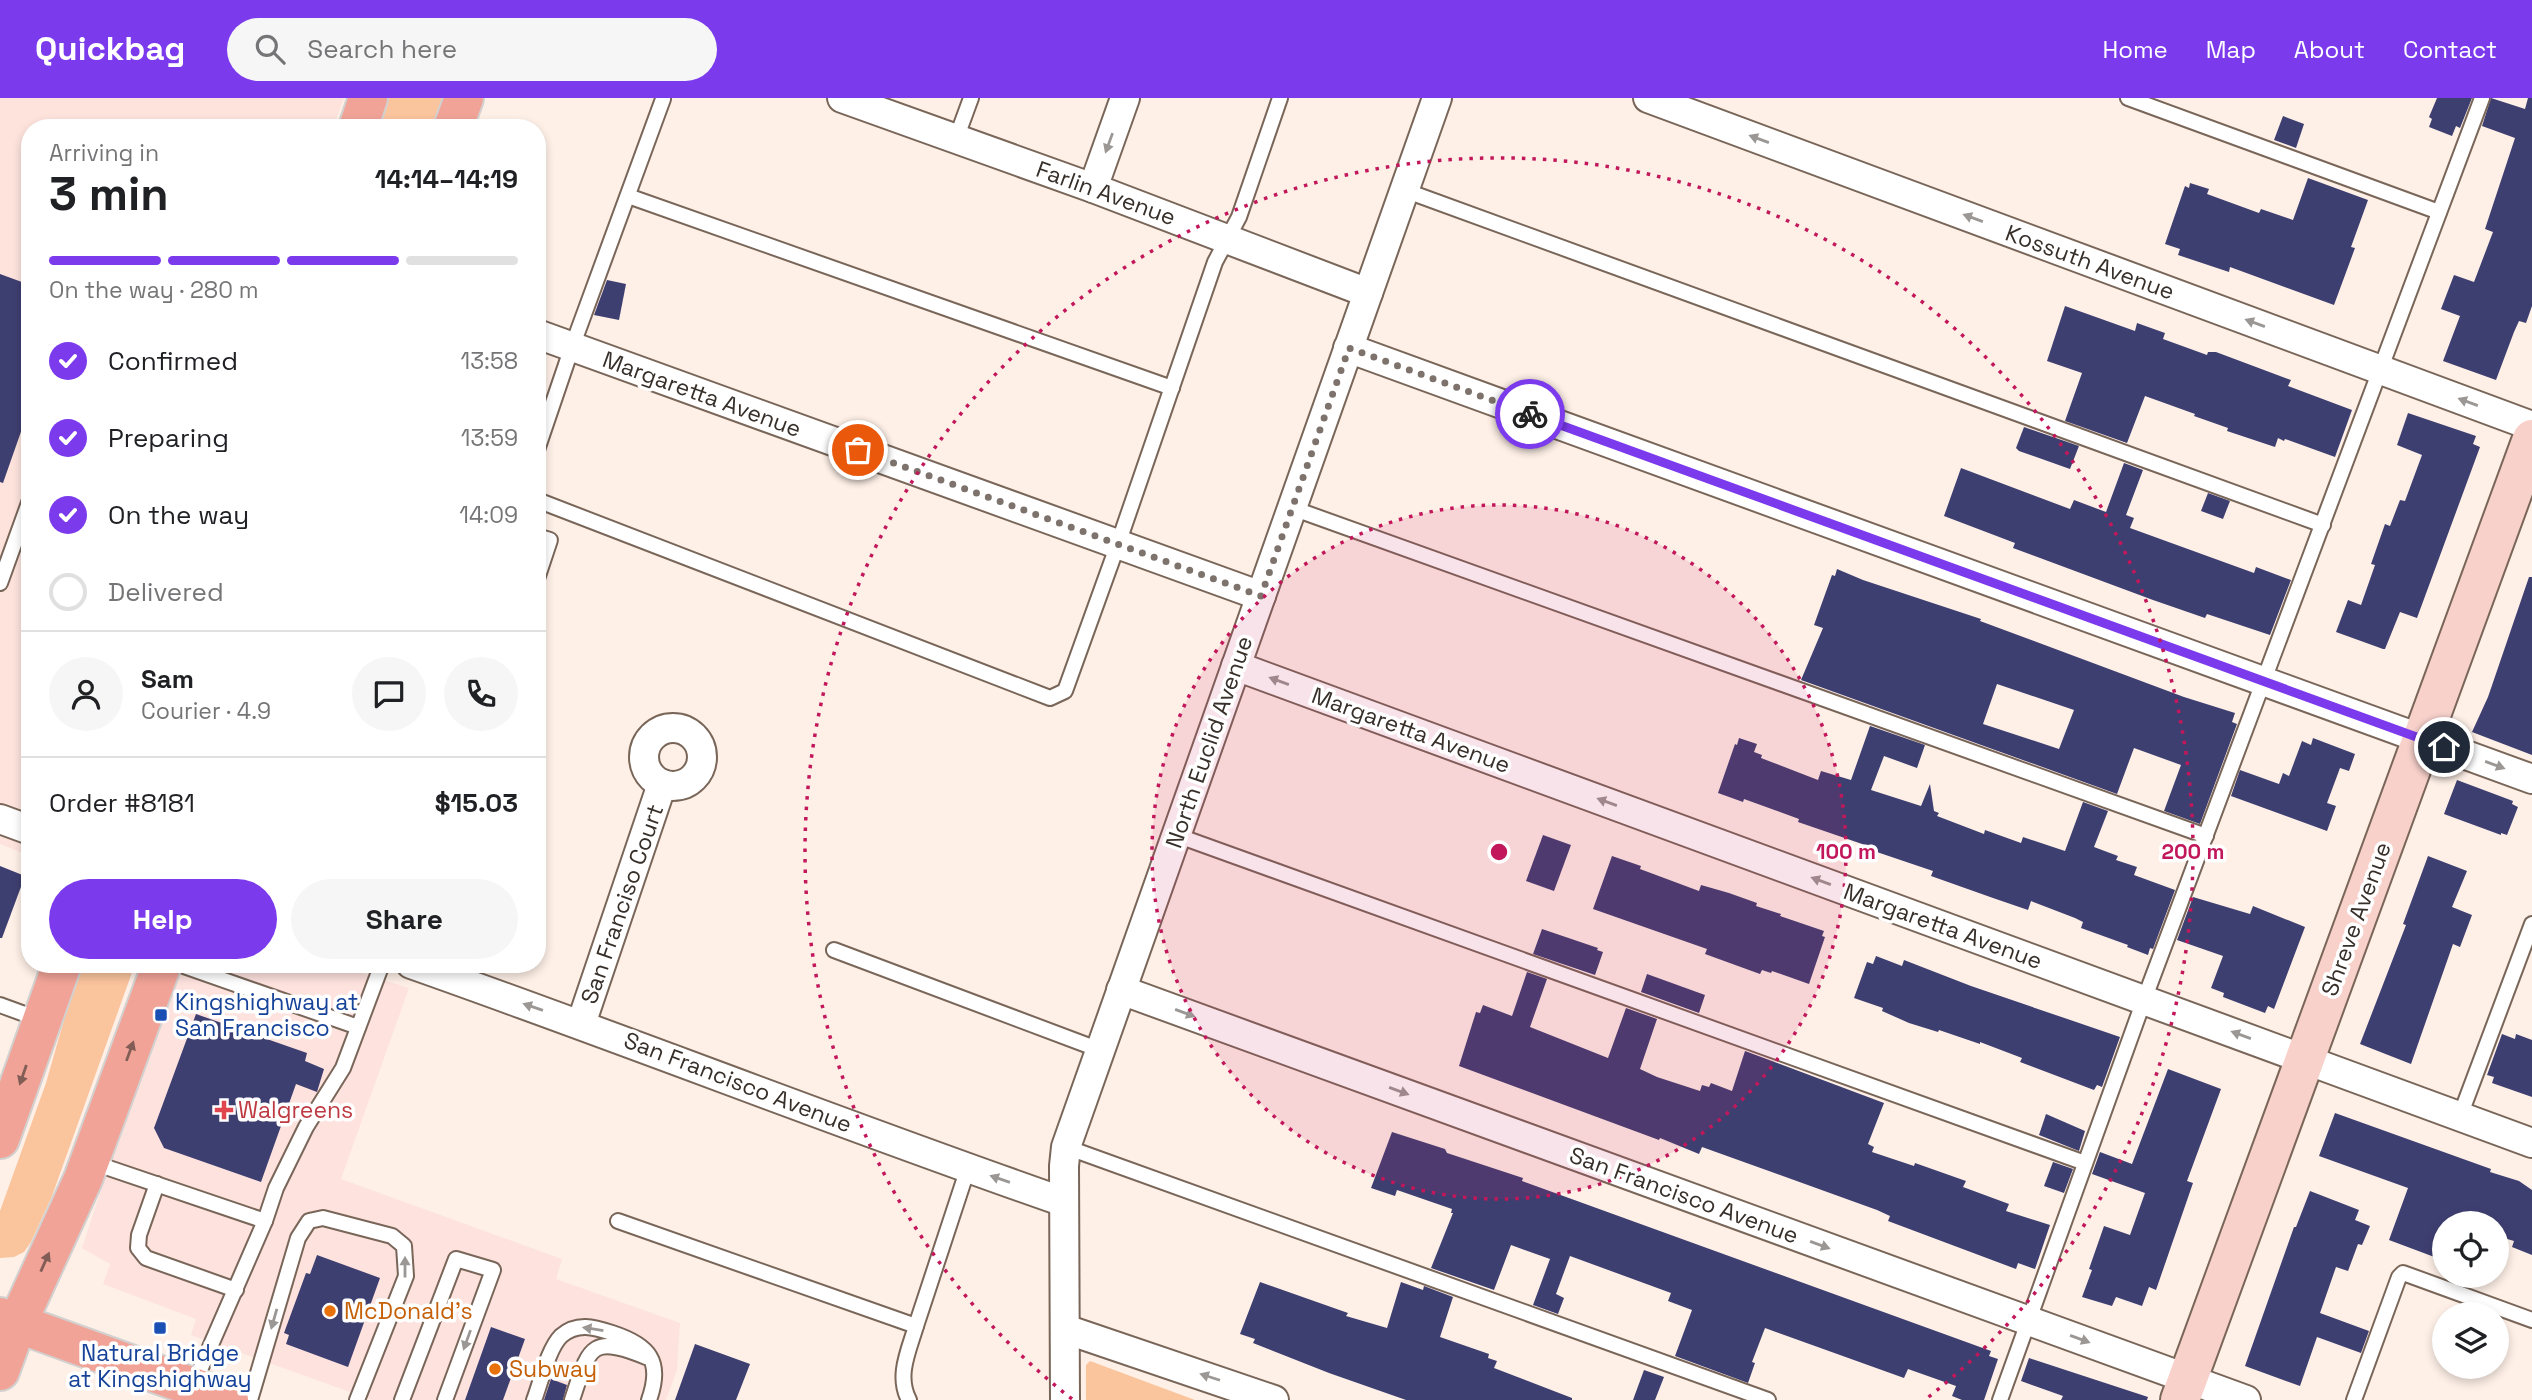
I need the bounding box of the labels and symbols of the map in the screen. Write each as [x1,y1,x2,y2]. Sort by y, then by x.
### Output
one-way arrow [1103,132,1114,153]
one-way arrow [1749,134,1770,145]
street label: Farlin Avenue [1032,154,1180,232]
one-way arrow [1962,213,1983,224]
street label: Kossuth Avenue [2001,218,2179,306]
one-way arrow [2244,317,2265,328]
street label: Margaretta Avenue [599,344,805,444]
courier [1495,379,1565,449]
one-way arrow [2458,397,2479,408]
pin [828,420,888,480]
street label: North Euclid Avenue [1159,632,1259,852]
one-way arrow [1268,676,1289,687]
street label: Margaretta Avenue [1308,680,1514,780]
pin [2414,717,2474,777]
one-way arrow [2484,760,2505,771]
one-way arrow [1597,797,1618,808]
street label: San Franciso Court [574,800,670,1008]
text: 100 m [1816,838,1876,865]
text: 200 m [2162,838,2224,865]
street label: Shreve Avenue [2314,838,2398,1000]
centre of rings [1487,840,1511,864]
one-way arrow [1810,875,1831,886]
street label: Margaretta Avenue [1840,876,2046,976]
place label: Kingshighway at San Francisco [175,987,358,1043]
one-way arrow [523,1001,544,1012]
marker: Kingshighway at San Francisco [153,1007,169,1023]
one-way arrow [1175,1008,1196,1019]
street label: San Francisco Avenue [620,1025,856,1139]
one-way arrow [2231,1030,2252,1041]
one-way arrow [125,1040,136,1061]
one-way arrow [17,1064,28,1085]
one-way arrow [1389,1086,1410,1097]
place label: Walgreens [238,1095,353,1125]
marker: Walgreens [216,1102,232,1118]
street label: San Francisco Avenue [1565,1140,1803,1250]
one-way arrow [989,1173,1010,1184]
one-way arrow [1810,1240,1831,1251]
one-way arrow [40,1251,51,1272]
one-way arrow [399,1256,411,1278]
place label: McDonald's [344,1296,473,1326]
marker: McDonald's [322,1303,338,1319]
one-way arrow [269,1309,279,1330]
marker: Natural Bridge at Kingshighway [152,1320,168,1336]
one-way arrow [582,1323,604,1334]
one-way arrow [461,1330,472,1351]
one-way arrow [2069,1334,2090,1345]
place label: Natural Bridge at Kingshighway [68,1338,252,1394]
place label: Subway [509,1354,597,1384]
marker: Subway [487,1361,503,1377]
one-way arrow [1199,1371,1220,1382]

